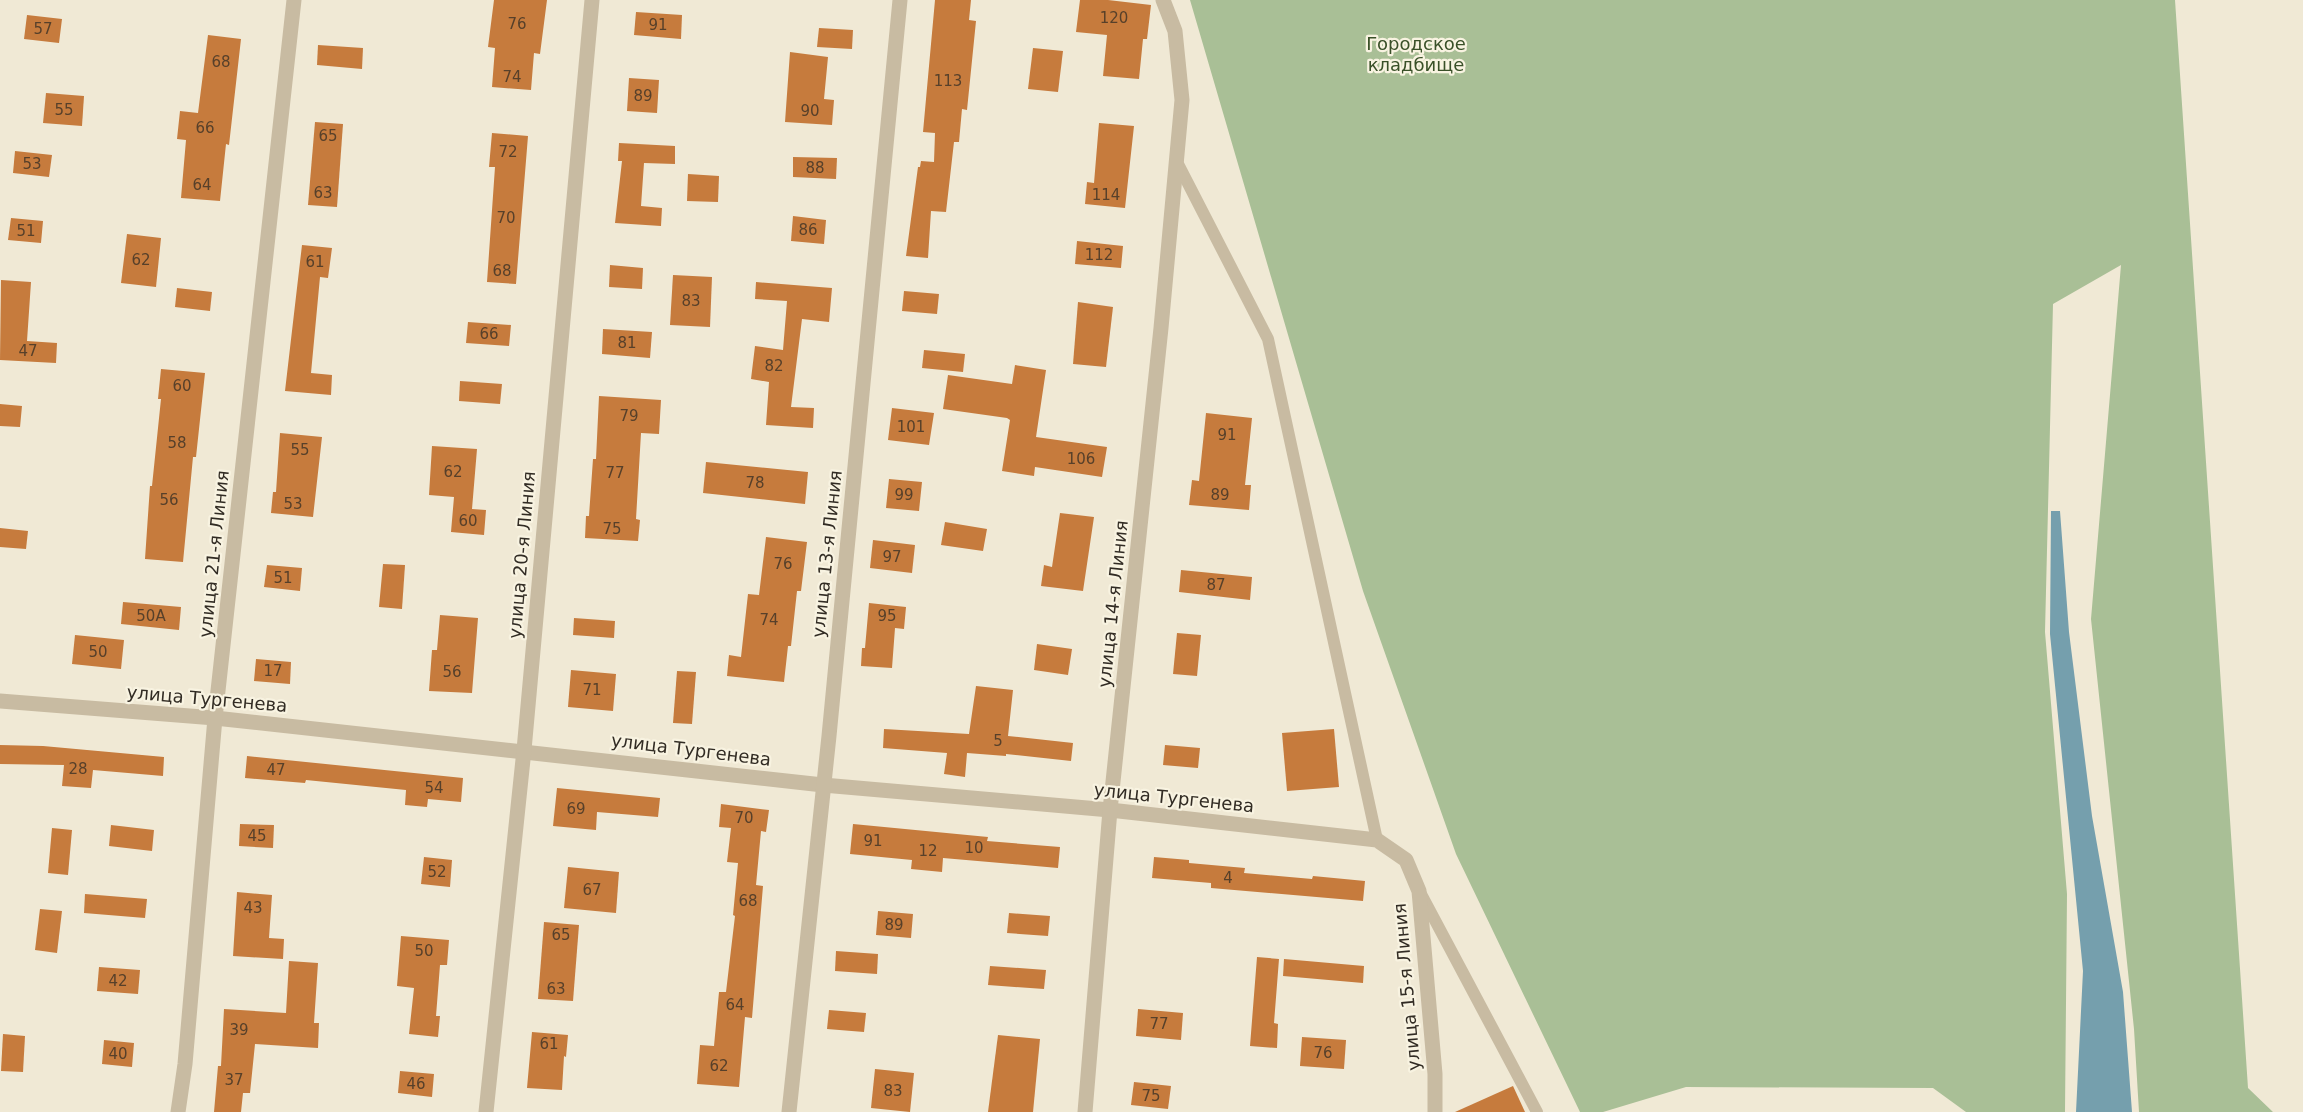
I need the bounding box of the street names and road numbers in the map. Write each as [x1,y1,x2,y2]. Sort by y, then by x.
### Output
street label: улица 21-я Линия [194,469,233,639]
street label: улица 13-я Линия [807,469,846,639]
street label: улица 20-я Линия [504,470,539,640]
street label: улица 14-я Линия [1093,519,1132,689]
street label: улица Тургенева [126,681,288,716]
street label: улица Тургенева [610,729,772,770]
street label: улица Тургенева [1093,779,1255,816]
street label: улица 15-я Линия [1389,902,1424,1072]

